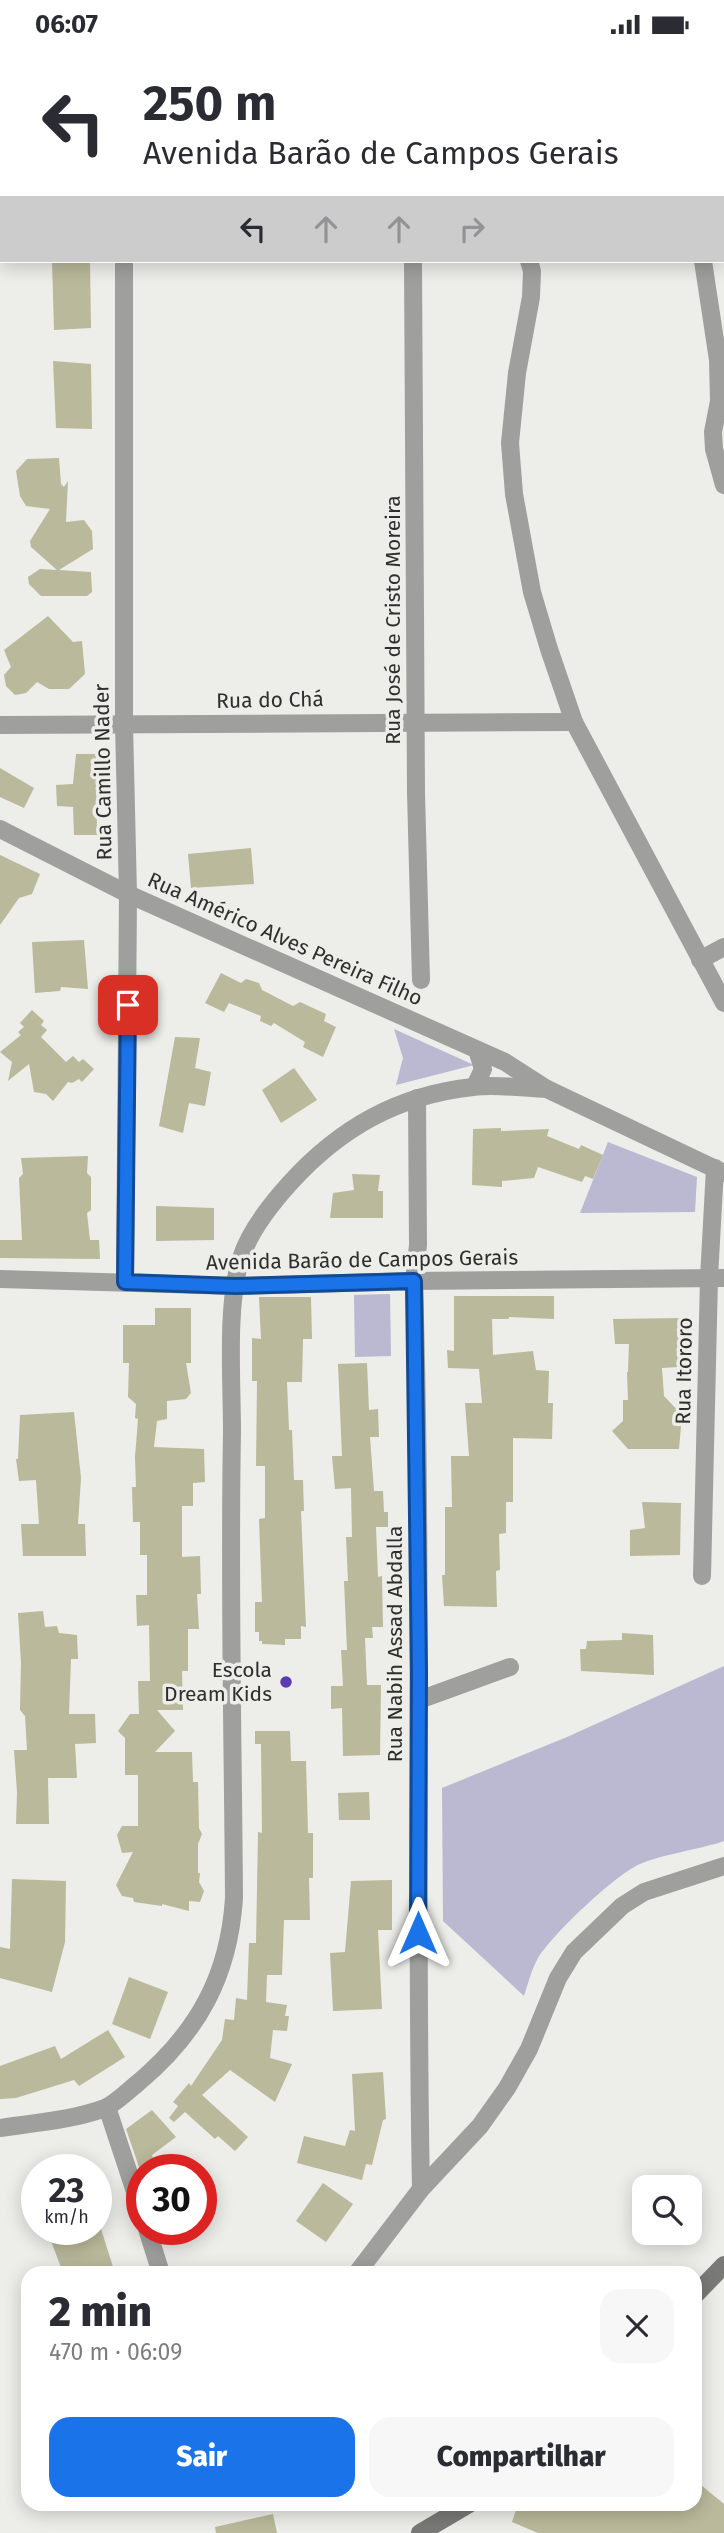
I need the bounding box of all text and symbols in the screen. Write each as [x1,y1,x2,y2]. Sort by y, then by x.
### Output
text: 06:07 [35,9,98,40]
text: 250 m [143,74,276,133]
icon: left [28,77,119,168]
text: Avenida Barão de Campos Gerais [143,134,619,172]
icon: left [234,210,272,248]
icon: ahead [307,210,345,248]
icon: ahead [380,210,418,248]
icon: right [453,210,491,248]
street label: Rua José de Cristo Moreira [380,495,406,745]
street label: Rua Camillo Nader [88,683,118,861]
street label: Rua do Chá [216,686,324,714]
street label: Rua Américo Alves Pereira Filho [143,866,427,1012]
pin [98,975,158,1035]
icon: arrive [109,986,147,1024]
street label: Avenida Barão de Campos Gerais [206,1244,518,1276]
street label: Rua Itororo [670,1317,698,1425]
street label: Rua Nabih Assad Abdalla [382,1526,408,1762]
place label: Escola Dream Kids [164,1657,272,1707]
marker: Escola Dream Kids [278,1674,294,1690]
position arrow [381,1896,455,1970]
speed limit sign: 30 [126,2154,217,2245]
text: 23 [48,2169,85,2211]
map controls [632,2175,702,2245]
button: search [632,2175,702,2245]
text: km/h [44,2206,89,2228]
text: 2 min [49,2287,152,2337]
button: close [600,2289,674,2363]
text: 470 m · 06:09 [49,2338,182,2366]
button: Sair [49,2417,355,2497]
button: Compartilhar [369,2417,674,2497]

